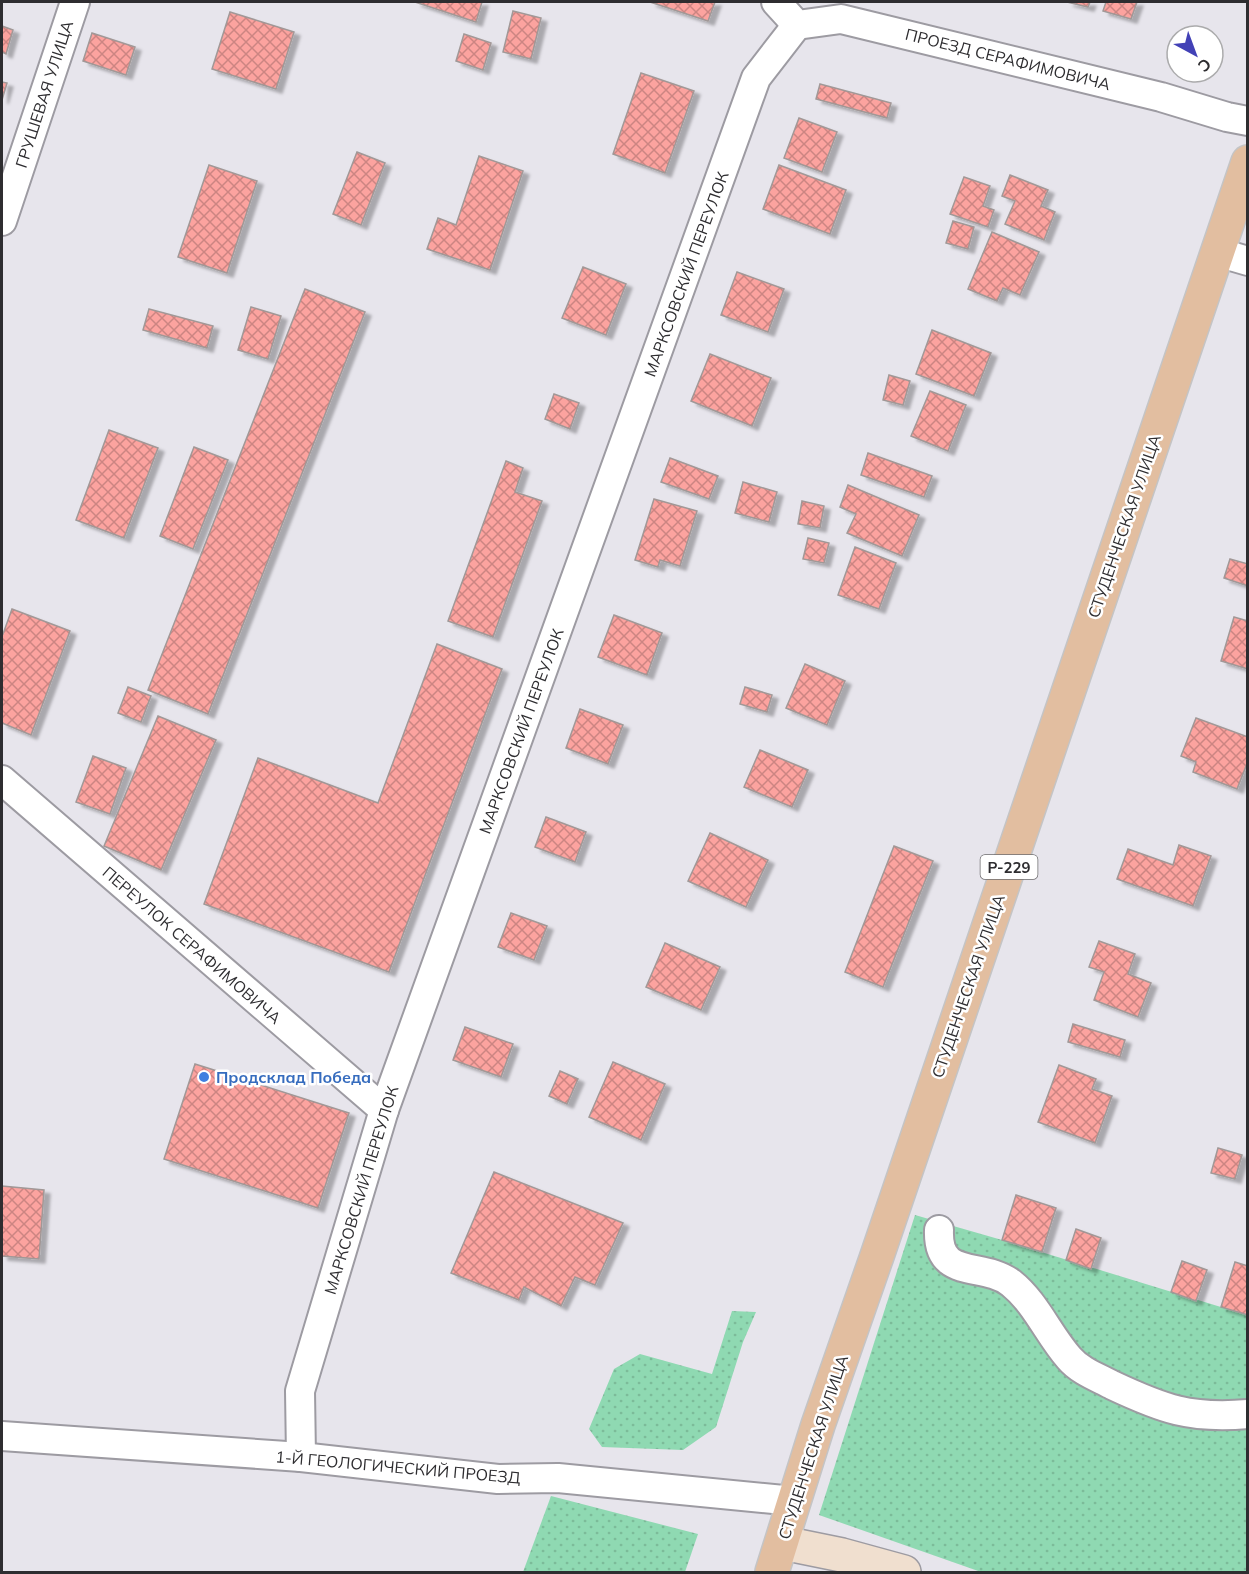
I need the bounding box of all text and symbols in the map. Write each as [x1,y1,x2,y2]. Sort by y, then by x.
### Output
street label: ГРУШЕВАЯ УЛИЦА [11,18,77,170]
street label: ПРОЕЗД СЕРАФИМОВИЧА [903,24,1113,94]
north arrow [1165,24,1225,84]
text: С [1194,54,1216,76]
street label: МАРКСОВСКИЙ ПЕРЕУЛОК [639,168,733,379]
street label: СТУДЕНЧЕСКАЯ УЛИЦА [1083,432,1165,620]
street label: МАРКСОВСКИЙ ПЕРЕУЛОК [474,625,568,836]
road number: Р-229 [980,855,1038,879]
street label: ПЕРЕУЛОК СЕРАФИМОВИЧА [99,862,286,1028]
street label: СТУДЕНЧЕСКАЯ УЛИЦА [927,892,1009,1080]
place label: Продсклад Победа [216,1067,371,1087]
marker: Продсклад Победа [197,1070,211,1084]
street label: МАРКСОВСКИЙ ПЕРЕУЛОК [320,1083,402,1297]
street label: СТУДЕНЧЕСКАЯ УЛИЦА [774,1352,852,1542]
street label: 1-Й ГЕОЛОГИЧЕСКИЙ ПРОЕЗД [275,1446,522,1488]

